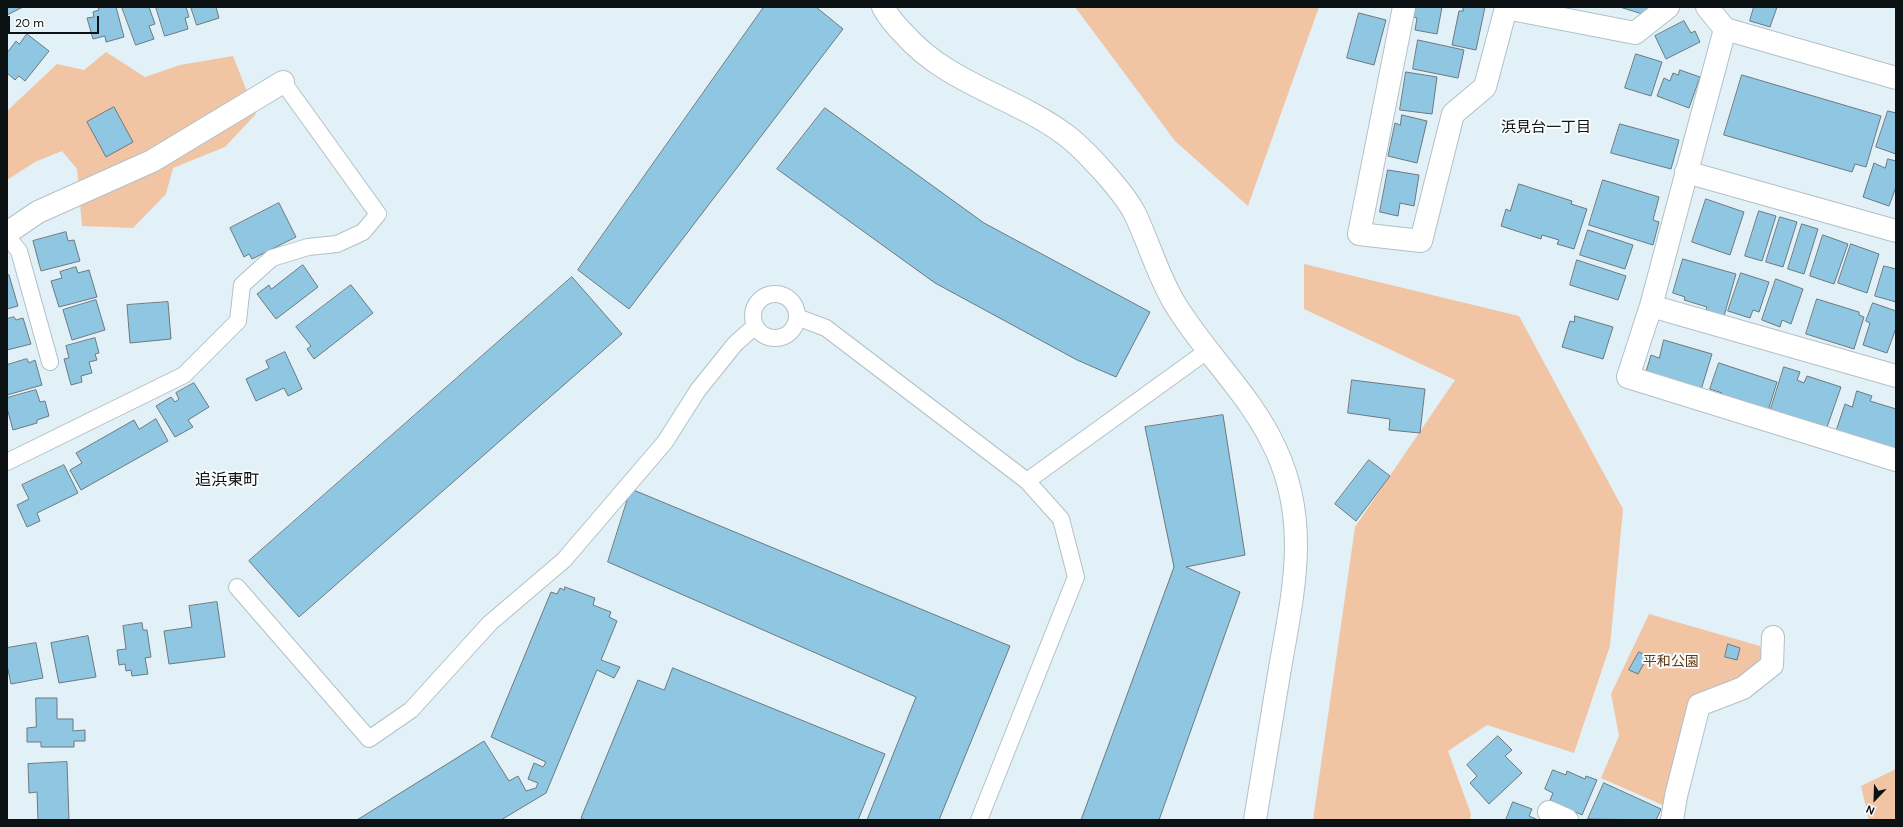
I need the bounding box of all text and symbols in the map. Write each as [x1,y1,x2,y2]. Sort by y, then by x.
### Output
scale bar [10,8,101,34]
text: 20 m [15,15,44,31]
district label: 浜見台一丁目 [1501,119,1591,137]
district label: 追浜東町 [195,471,259,491]
park label: 平和公園 [1643,654,1699,670]
north arrow [1855,779,1895,819]
text: N [1864,802,1877,818]

